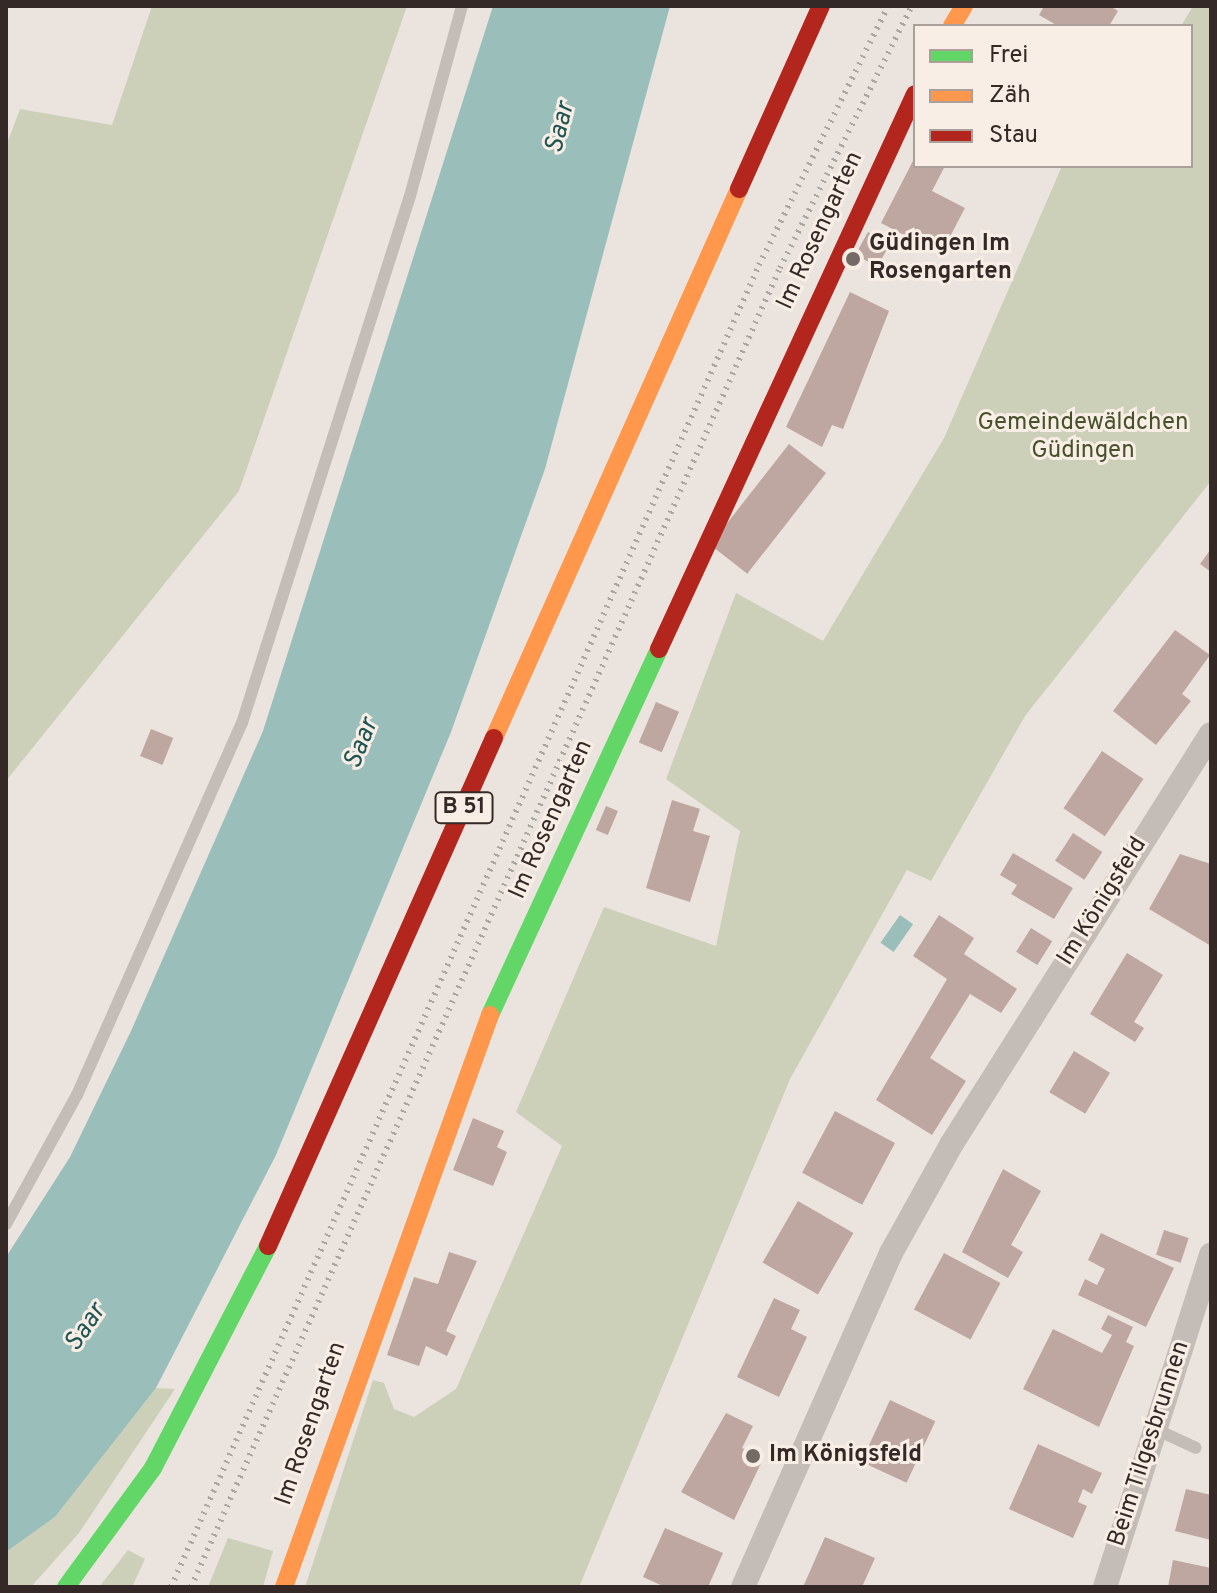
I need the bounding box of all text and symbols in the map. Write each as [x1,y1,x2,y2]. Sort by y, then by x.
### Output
legend [913,24,1193,168]
text: Frei [989,41,1028,71]
text: Zäh [989,81,1031,111]
water label: Saar [540,99,582,157]
text: Stau [989,121,1038,151]
street label: Im Rosengarten [772,147,870,315]
place label: Güdingen Im Rosengarten [869,231,1012,287]
marker: Güdingen Im Rosengarten [844,250,862,268]
park label: Gemeindewäldchen Güdingen [977,410,1189,466]
water label: Saar [338,714,386,774]
street label: Im Rosengarten [504,736,600,904]
road number: B 51 [434,790,494,826]
street label: Im Königsfeld [1052,833,1154,971]
water label: Saar [59,1298,113,1358]
street label: Beim Tilgesbrunnen [1103,1337,1197,1551]
street label: Im Rosengarten [271,1338,353,1510]
place label: Im Königsfeld [769,1442,922,1470]
marker: Im Königsfeld [744,1447,762,1465]

